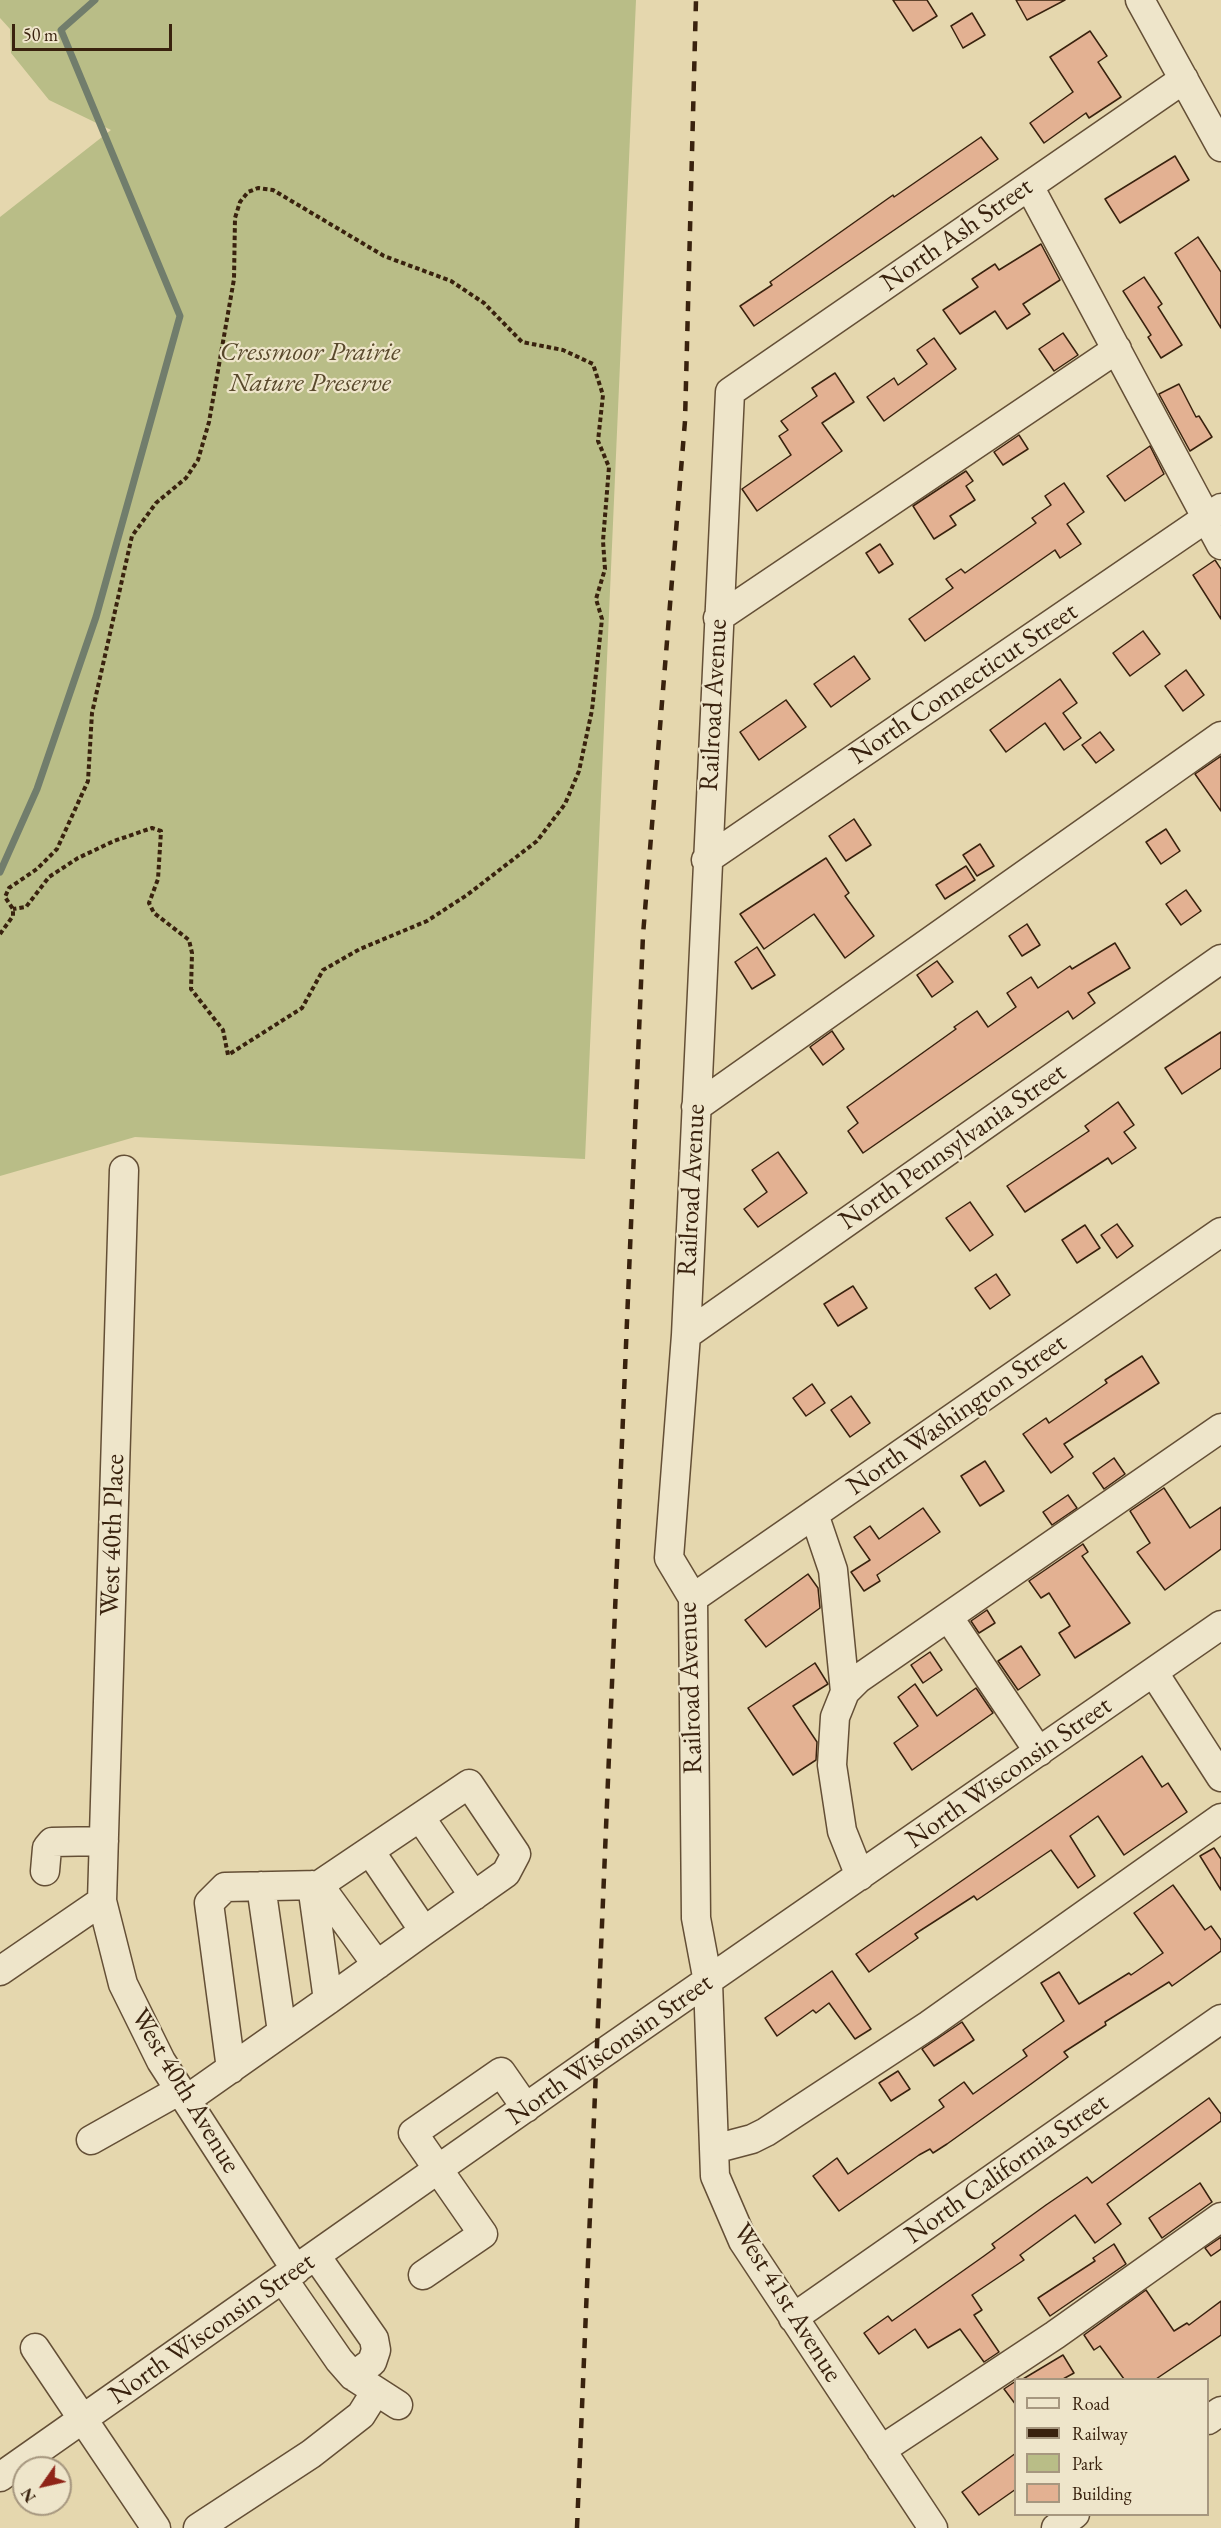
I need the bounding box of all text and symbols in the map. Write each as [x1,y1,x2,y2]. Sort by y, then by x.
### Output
scale bar [15,12,176,50]
text: 50 m [23,23,58,46]
street label: North Ash Street [875,171,1039,299]
park label: Cressmoor Prairie Nature Preserve [220,337,400,400]
street label: North Connecticut Street [844,596,1084,772]
street label: Railroad Avenue [693,618,735,792]
street label: North Pennsylvania Street [833,1056,1073,1238]
street label: Railroad Avenue [671,1103,713,1277]
street label: North Washington Street [841,1327,1073,1503]
street label: West 40th Place [94,1453,132,1617]
street label: Railroad Avenue [672,1601,710,1775]
street label: North Wisconsin Street [900,1690,1118,1856]
street label: North Wisconsin Street [501,1967,719,2133]
street label: West 40th Avenue [123,2003,247,2179]
street label: North California Street [899,2087,1115,2251]
street label: West 41st Avenue [725,2218,849,2388]
street label: North Wisconsin Street [103,2246,321,2412]
legend [1014,2378,1209,2516]
text: Road [1072,2392,1110,2415]
text: Railway [1072,2422,1128,2445]
text: Park [1072,2452,1103,2475]
north arrow [12,2456,72,2516]
text: Building [1072,2482,1132,2505]
text: N [16,2484,41,2506]

